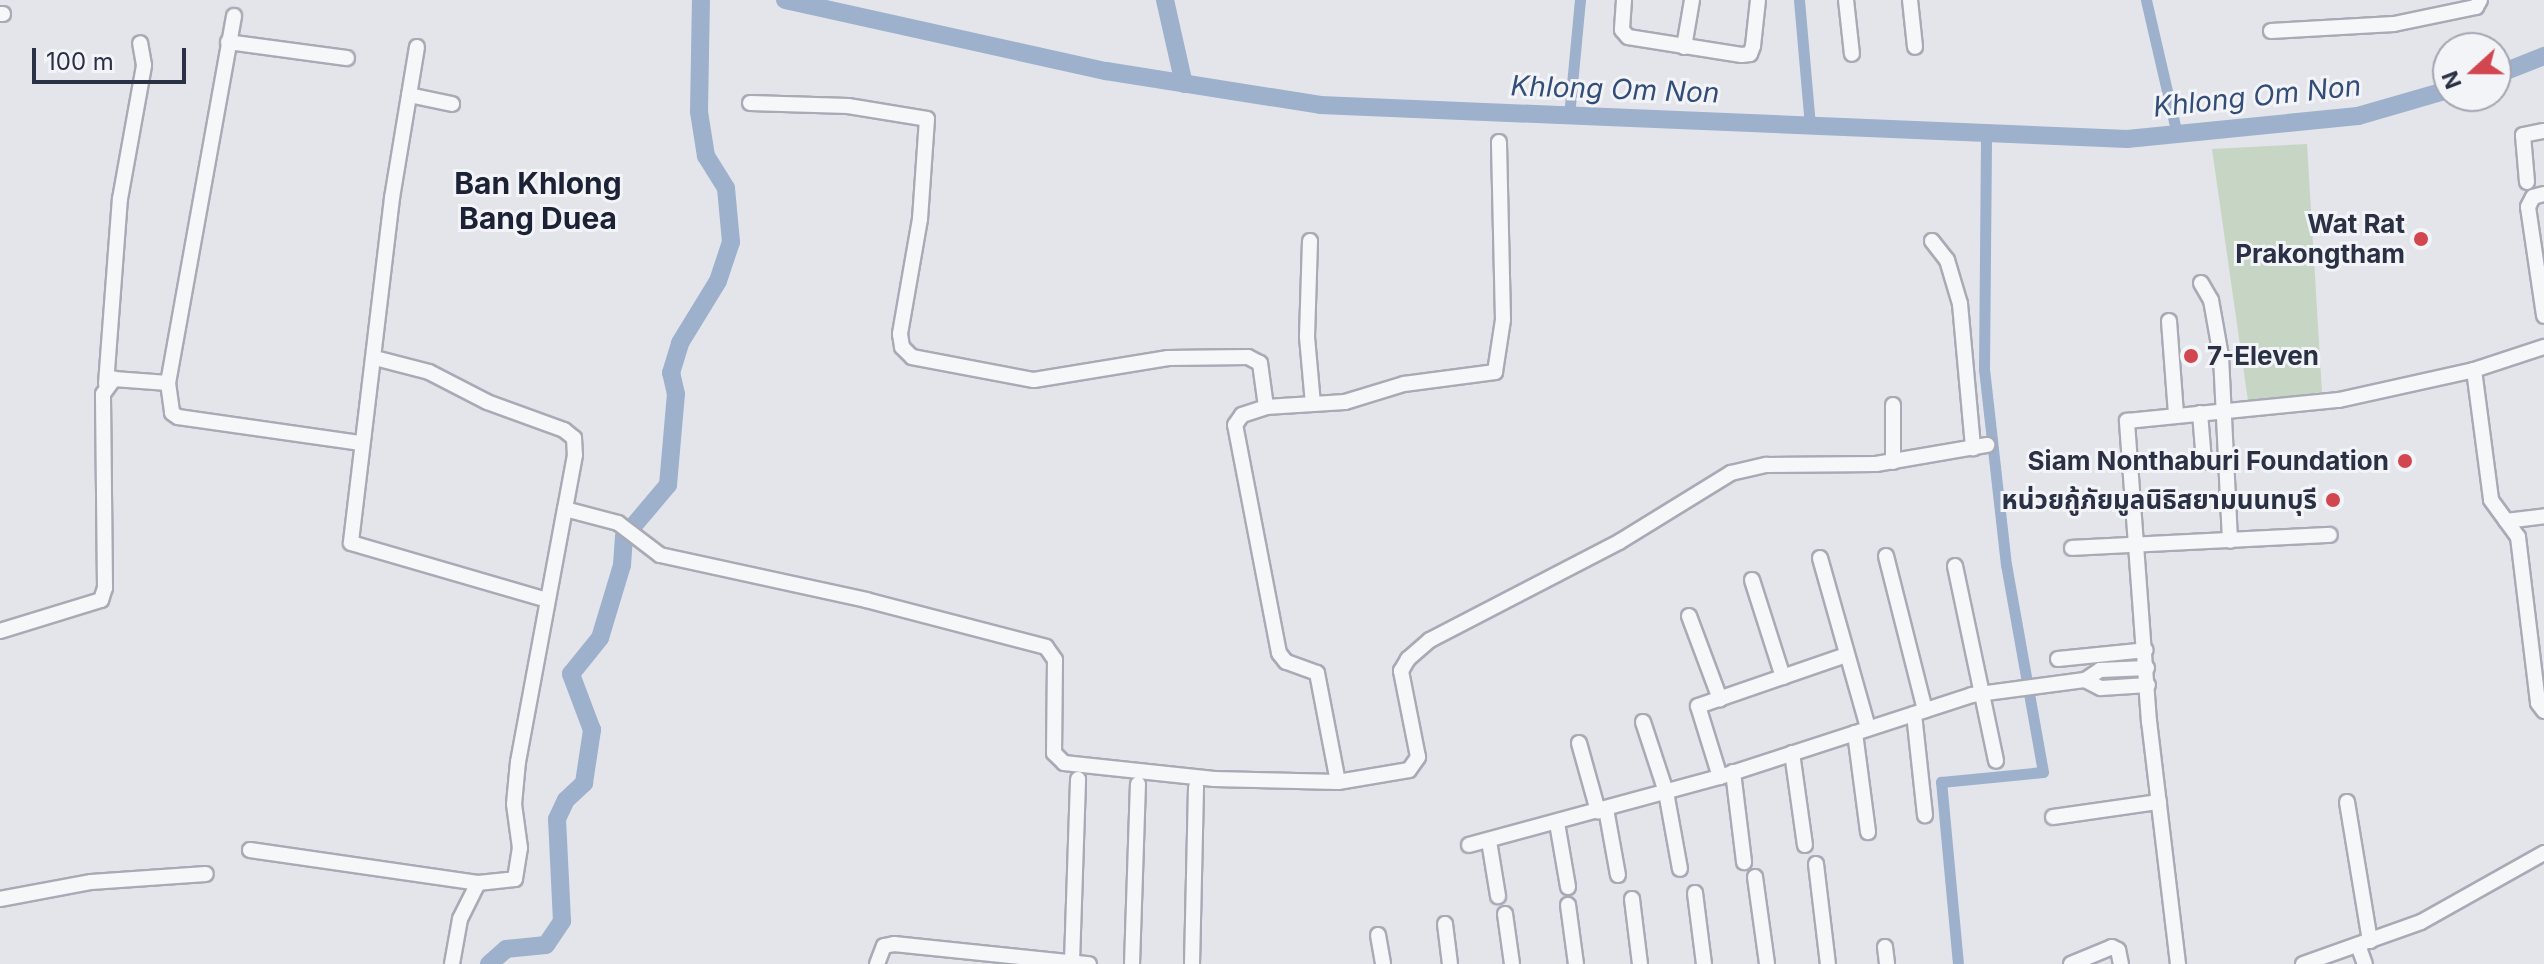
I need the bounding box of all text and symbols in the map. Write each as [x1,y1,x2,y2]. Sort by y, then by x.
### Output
scale bar [36,32,190,82]
north arrow [2432,32,2512,112]
text: 100 m [46,47,114,76]
text: N [2436,67,2467,92]
water label: Khlong Om Non [2151,68,2363,124]
water label: Khlong Om Non [1510,69,1720,109]
district label: Ban Khlong Bang Duea [454,165,622,236]
place label: Wat Rat Prakongtham [2235,208,2405,270]
marker: Wat Rat Prakongtham [2412,230,2430,248]
place label: 7-Eleven [2207,340,2319,372]
marker: 7-Eleven [2182,347,2200,365]
place label: Siam Nonthaburi Foundation [2028,445,2389,477]
marker: Siam Nonthaburi Foundation [2396,452,2414,470]
place label: หน่วยกู้ภัยมูลนิธิสยามนนทบุรี [2002,484,2317,516]
marker: หน่วยกู้ภัยมูลนิธิสยามนนทบุรี [2324,491,2342,509]

